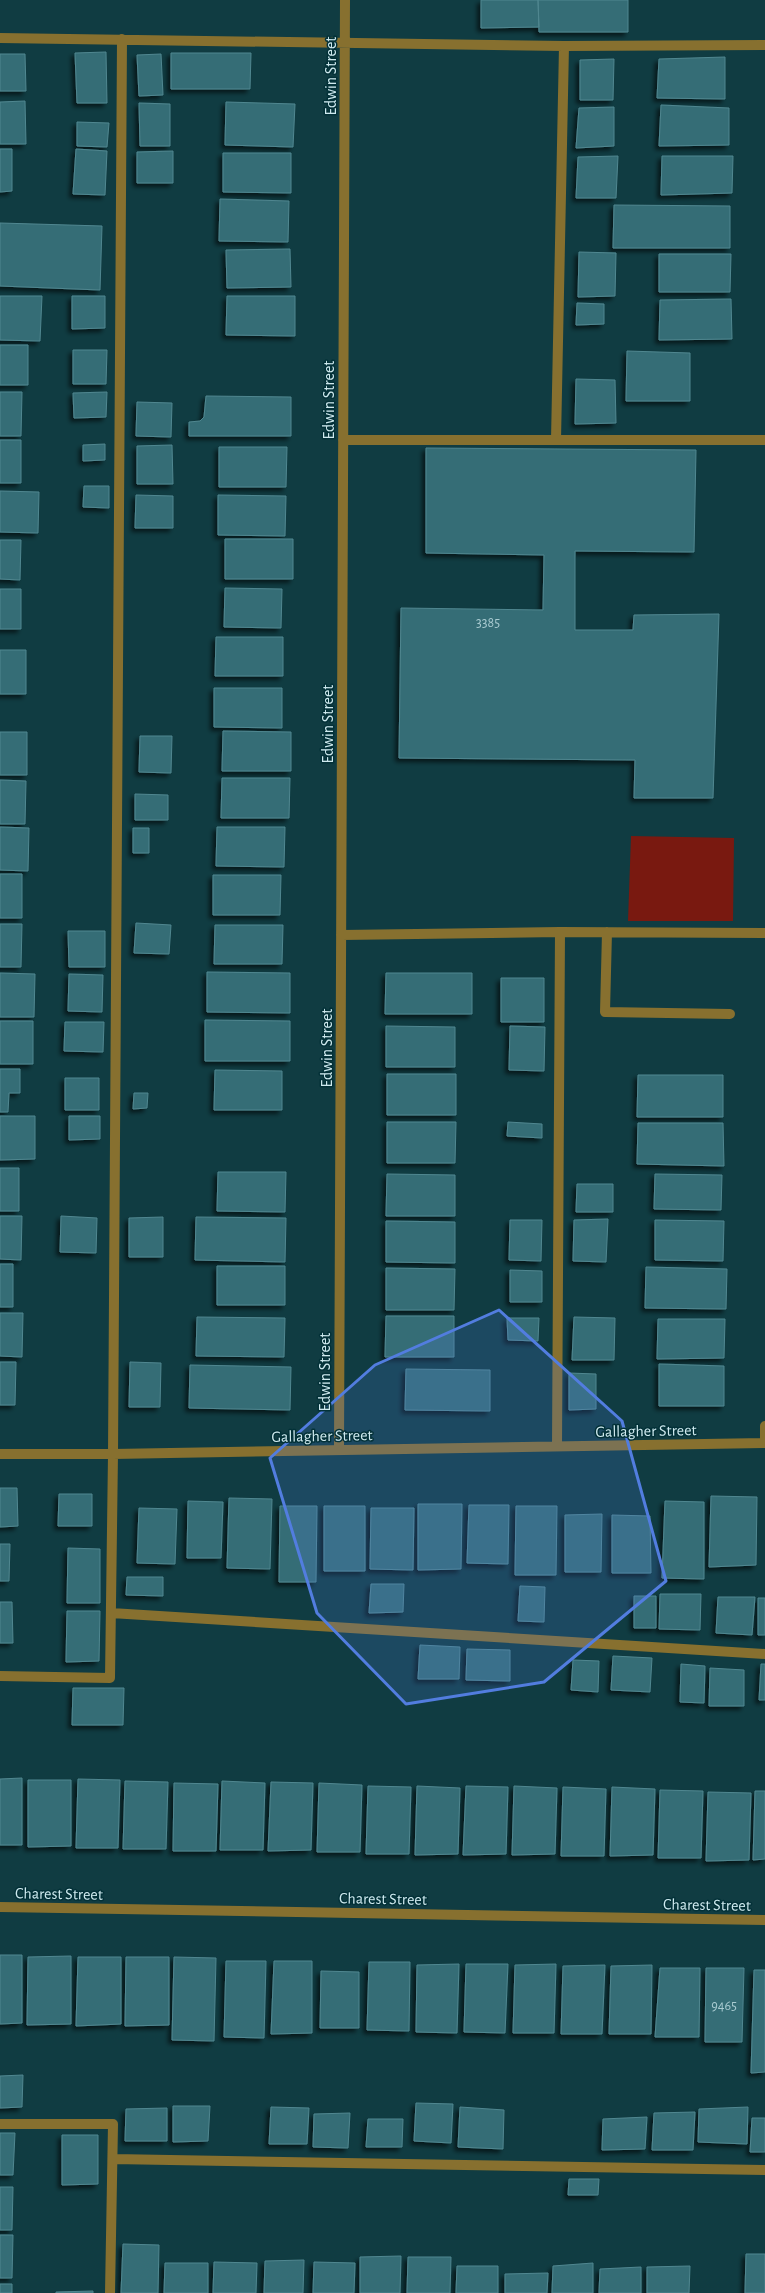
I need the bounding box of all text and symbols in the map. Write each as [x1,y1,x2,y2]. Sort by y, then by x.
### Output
street label: Edwin Street [323,37,339,115]
street label: Edwin Street [321,361,337,439]
house number: 3385 [476,616,500,630]
street label: Edwin Street [320,685,336,763]
street label: Edwin Street [319,1009,335,1087]
street label: Edwin Street [317,1333,333,1411]
street label: Gallagher Street [595,1422,697,1440]
street label: Gallagher Street [271,1427,373,1445]
street label: Charest Street [15,1885,103,1903]
street label: Charest Street [339,1890,427,1908]
street label: Charest Street [663,1896,751,1914]
house number: 9465 [711,1999,737,2013]

